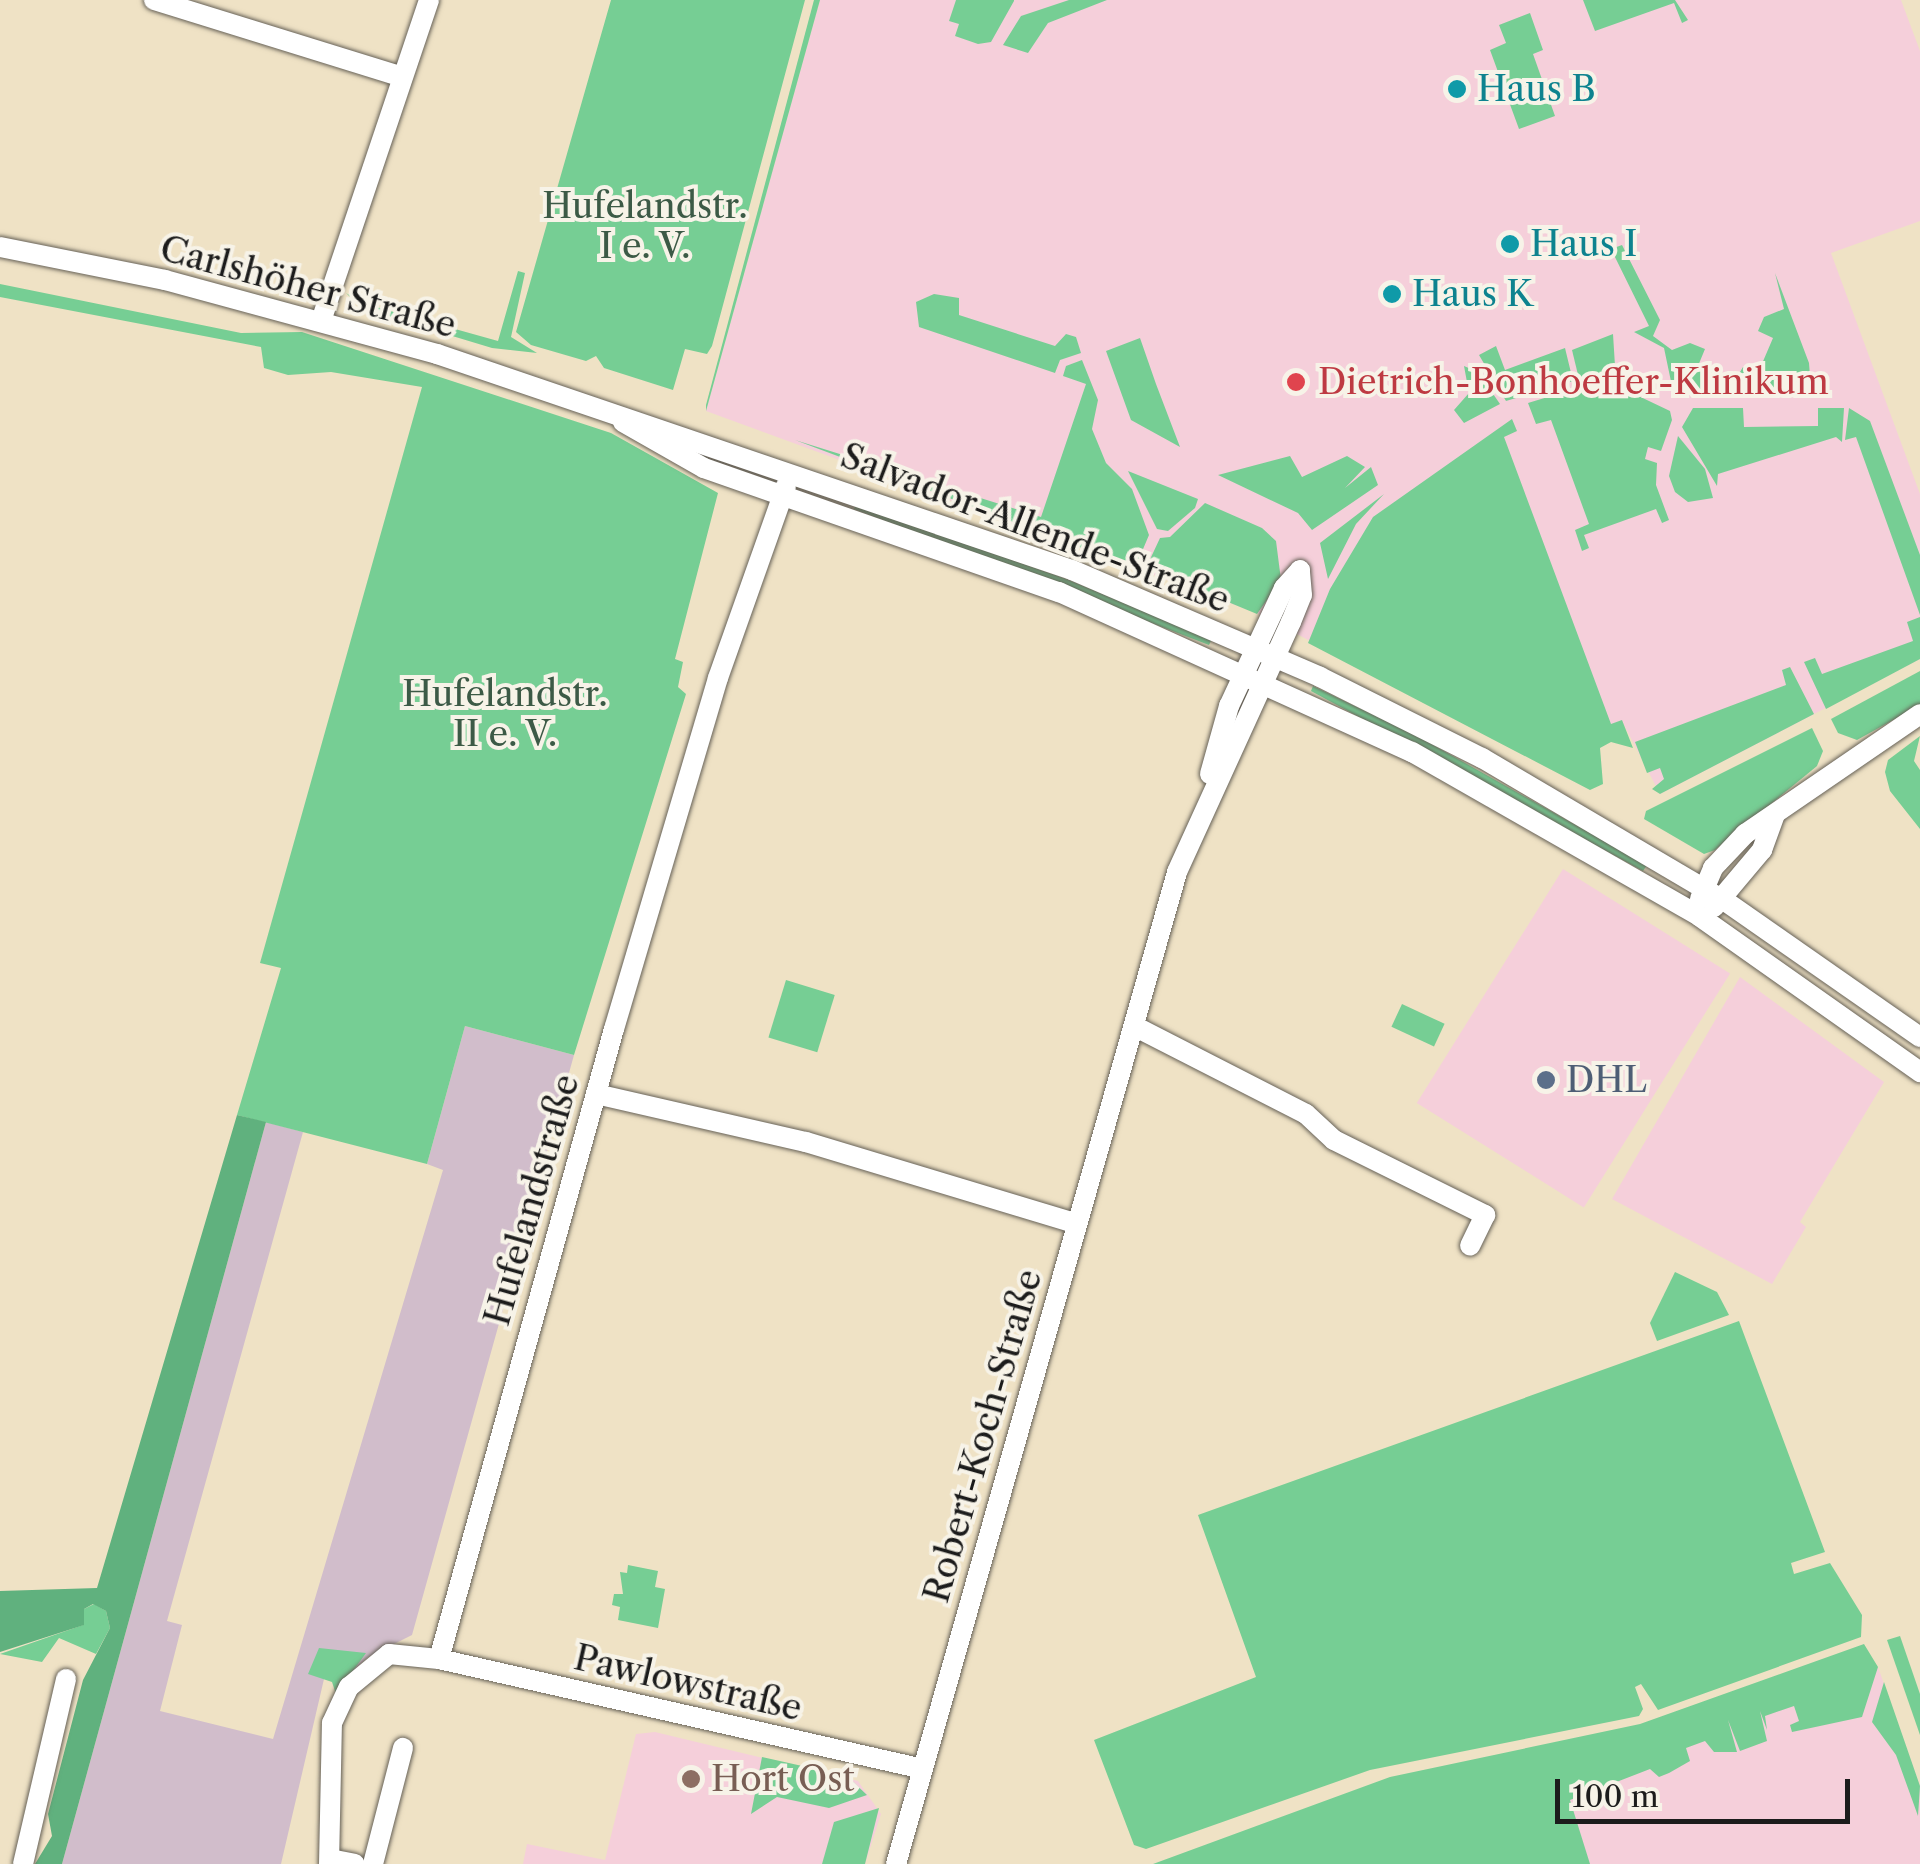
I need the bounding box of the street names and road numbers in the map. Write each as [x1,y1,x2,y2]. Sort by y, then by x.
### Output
street label: Carlshöher Straße [155,227,461,347]
street label: Salvador-Allende-Straße [835,434,1235,622]
street label: Hufelandstraße [476,1070,588,1330]
street label: Robert-Koch-Straße [915,1265,1051,1607]
street label: Pawlowstraße [570,1636,806,1730]

